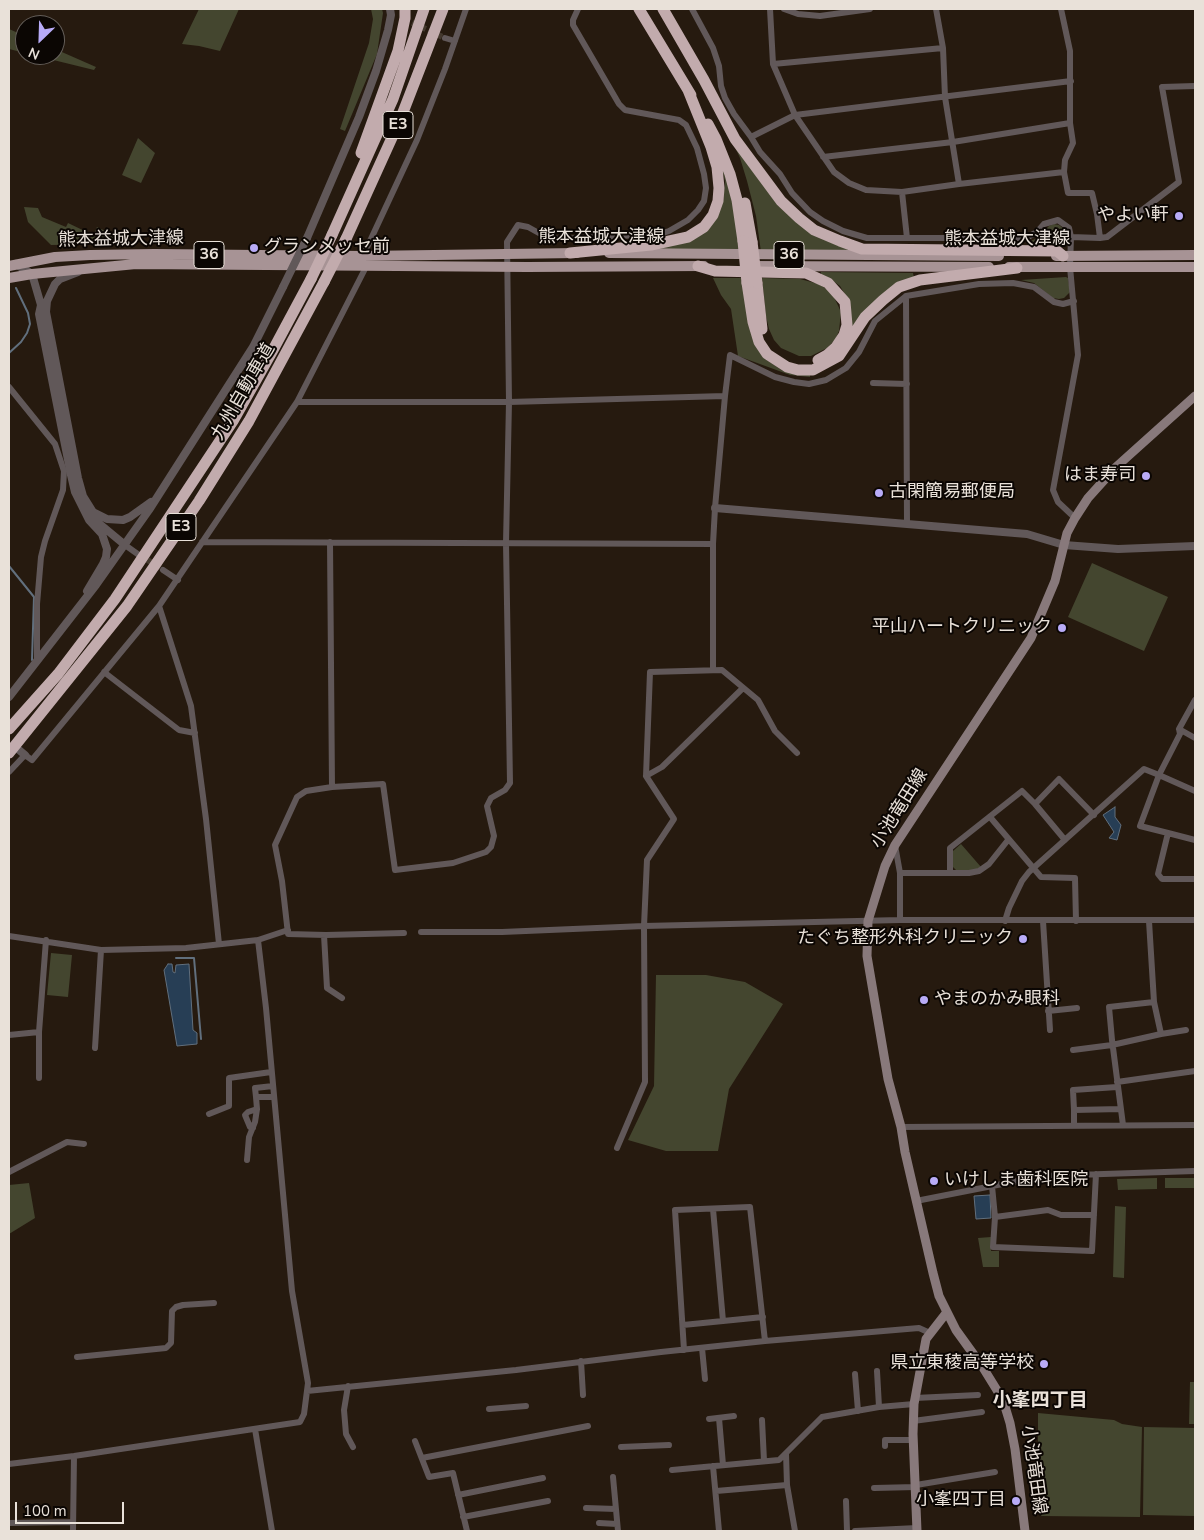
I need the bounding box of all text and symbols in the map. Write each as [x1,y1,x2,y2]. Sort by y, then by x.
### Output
north arrow [15,15,65,65]
text: N [25,42,43,64]
road number: E3 [383,112,413,138]
place label: やよい軒 [1097,205,1169,227]
marker: やよい軒 [1173,210,1185,222]
street label: 熊本益城大津線 [538,227,664,249]
street label: 熊本益城大津線 [58,228,184,252]
street label: 熊本益城大津線 [944,229,1070,251]
place label: グランメッセ前 [264,237,390,259]
road number: 36 [194,242,224,268]
marker: グランメッセ前 [248,242,260,254]
road number: 36 [774,242,804,268]
street label: 九州自動車道 [208,340,280,444]
place label: はま寿司 [1064,465,1136,487]
marker: はま寿司 [1140,470,1152,482]
place label: 古閑簡易郵便局 [889,482,1015,504]
marker: 古閑簡易郵便局 [873,487,885,499]
road number: E3 [166,514,196,540]
place label: 平山ハートクリニック [872,617,1052,639]
marker: 平山ハートクリニック [1056,622,1068,634]
street label: 小池竜田線 [867,765,933,853]
place label: たぐち整形外科クリニック [797,928,1013,950]
marker: たぐち整形外科クリニック [1017,933,1029,945]
place label: やまのかみ眼科 [934,989,1060,1011]
marker: やまのかみ眼科 [918,994,930,1006]
place label: いけしま歯科医院 [944,1170,1088,1192]
marker: いけしま歯科医院 [928,1175,940,1187]
place label: 県立東稜高等学校 [890,1353,1034,1375]
marker: 県立東稜高等学校 [1038,1358,1050,1370]
district label: 小峯四丁目 [993,1390,1087,1412]
street label: 小池竜田線 [1016,1424,1050,1516]
place label: 小峯四丁目 [916,1490,1006,1512]
scale bar [18,1492,126,1524]
marker: 小峯四丁目 [1010,1495,1022,1507]
text: 100 m [23,1501,67,1521]

